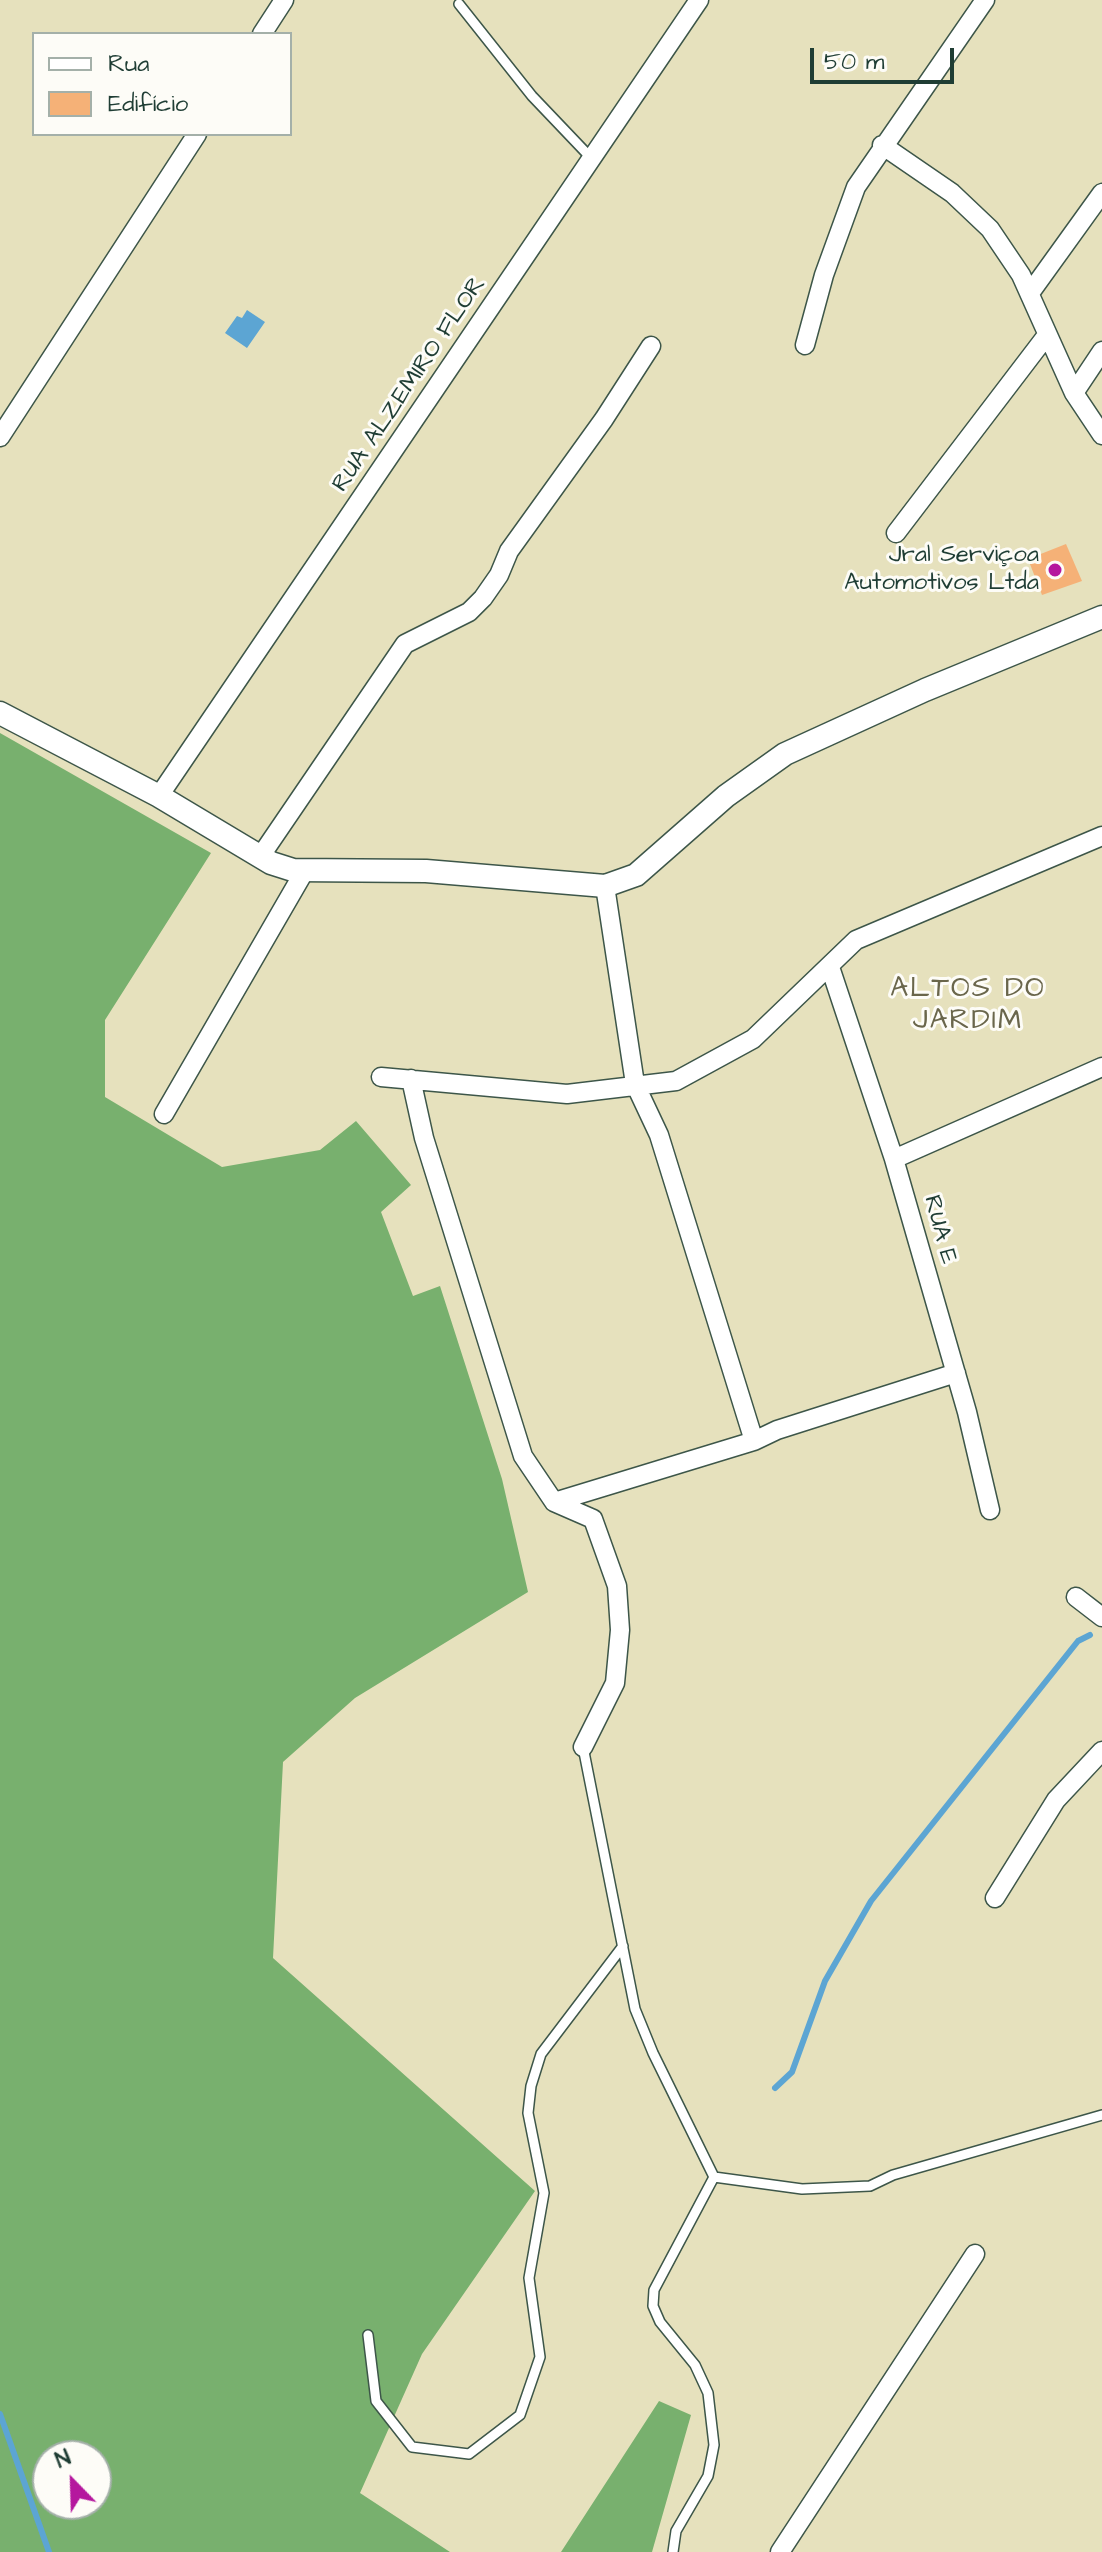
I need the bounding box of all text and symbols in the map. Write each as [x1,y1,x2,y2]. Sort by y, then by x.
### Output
legend [32,32,292,136]
scale bar [814,32,958,82]
text: 50 m [824,45,884,79]
text: Rua [108,47,150,81]
text: Edifício [108,87,188,121]
street label: RUA ALZEMIRO FLOR [327,272,493,498]
place label: Jral Serviçoa Automotivos Ltda [844,542,1039,598]
marker: Jral Serviçoa Automotivos Ltda [1046,561,1064,579]
district label: ALTOS DO JARDIM [890,973,1046,1039]
street label: RUA E [916,1193,962,1267]
north arrow [32,2440,112,2520]
text: N [51,2442,76,2476]

